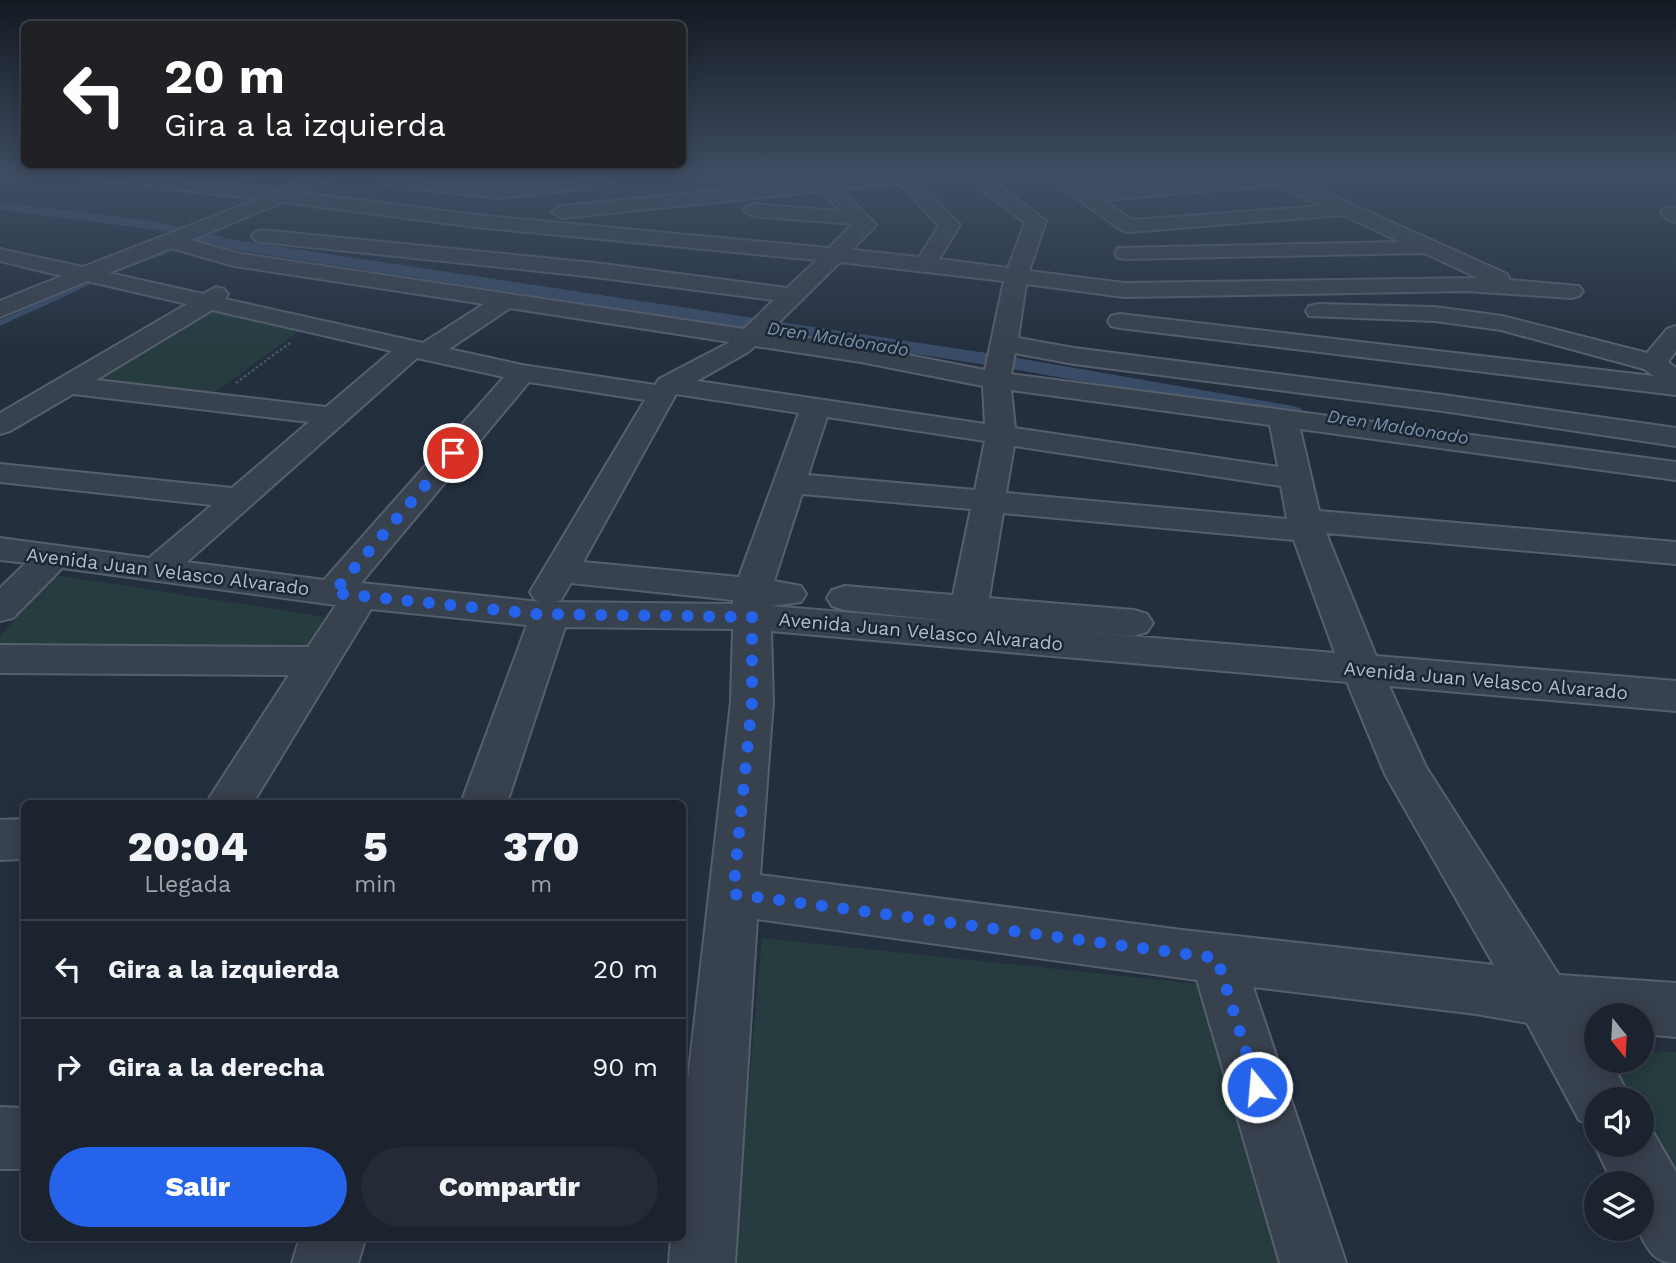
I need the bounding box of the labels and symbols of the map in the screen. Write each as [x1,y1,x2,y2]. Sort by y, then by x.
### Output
water label: Dren Maldonado [766,317,910,360]
water label: Dren Maldonado [1326,405,1470,448]
pin [423,423,483,483]
street label: Avenida Juan Velasco Alvarado [25,543,311,600]
street label: Avenida Juan Velasco Alvarado [778,608,1064,655]
street label: Avenida Juan Velasco Alvarado [1343,657,1629,704]
north arrow [1584,1003,1654,1073]
position arrow [1220,1050,1294,1124]

